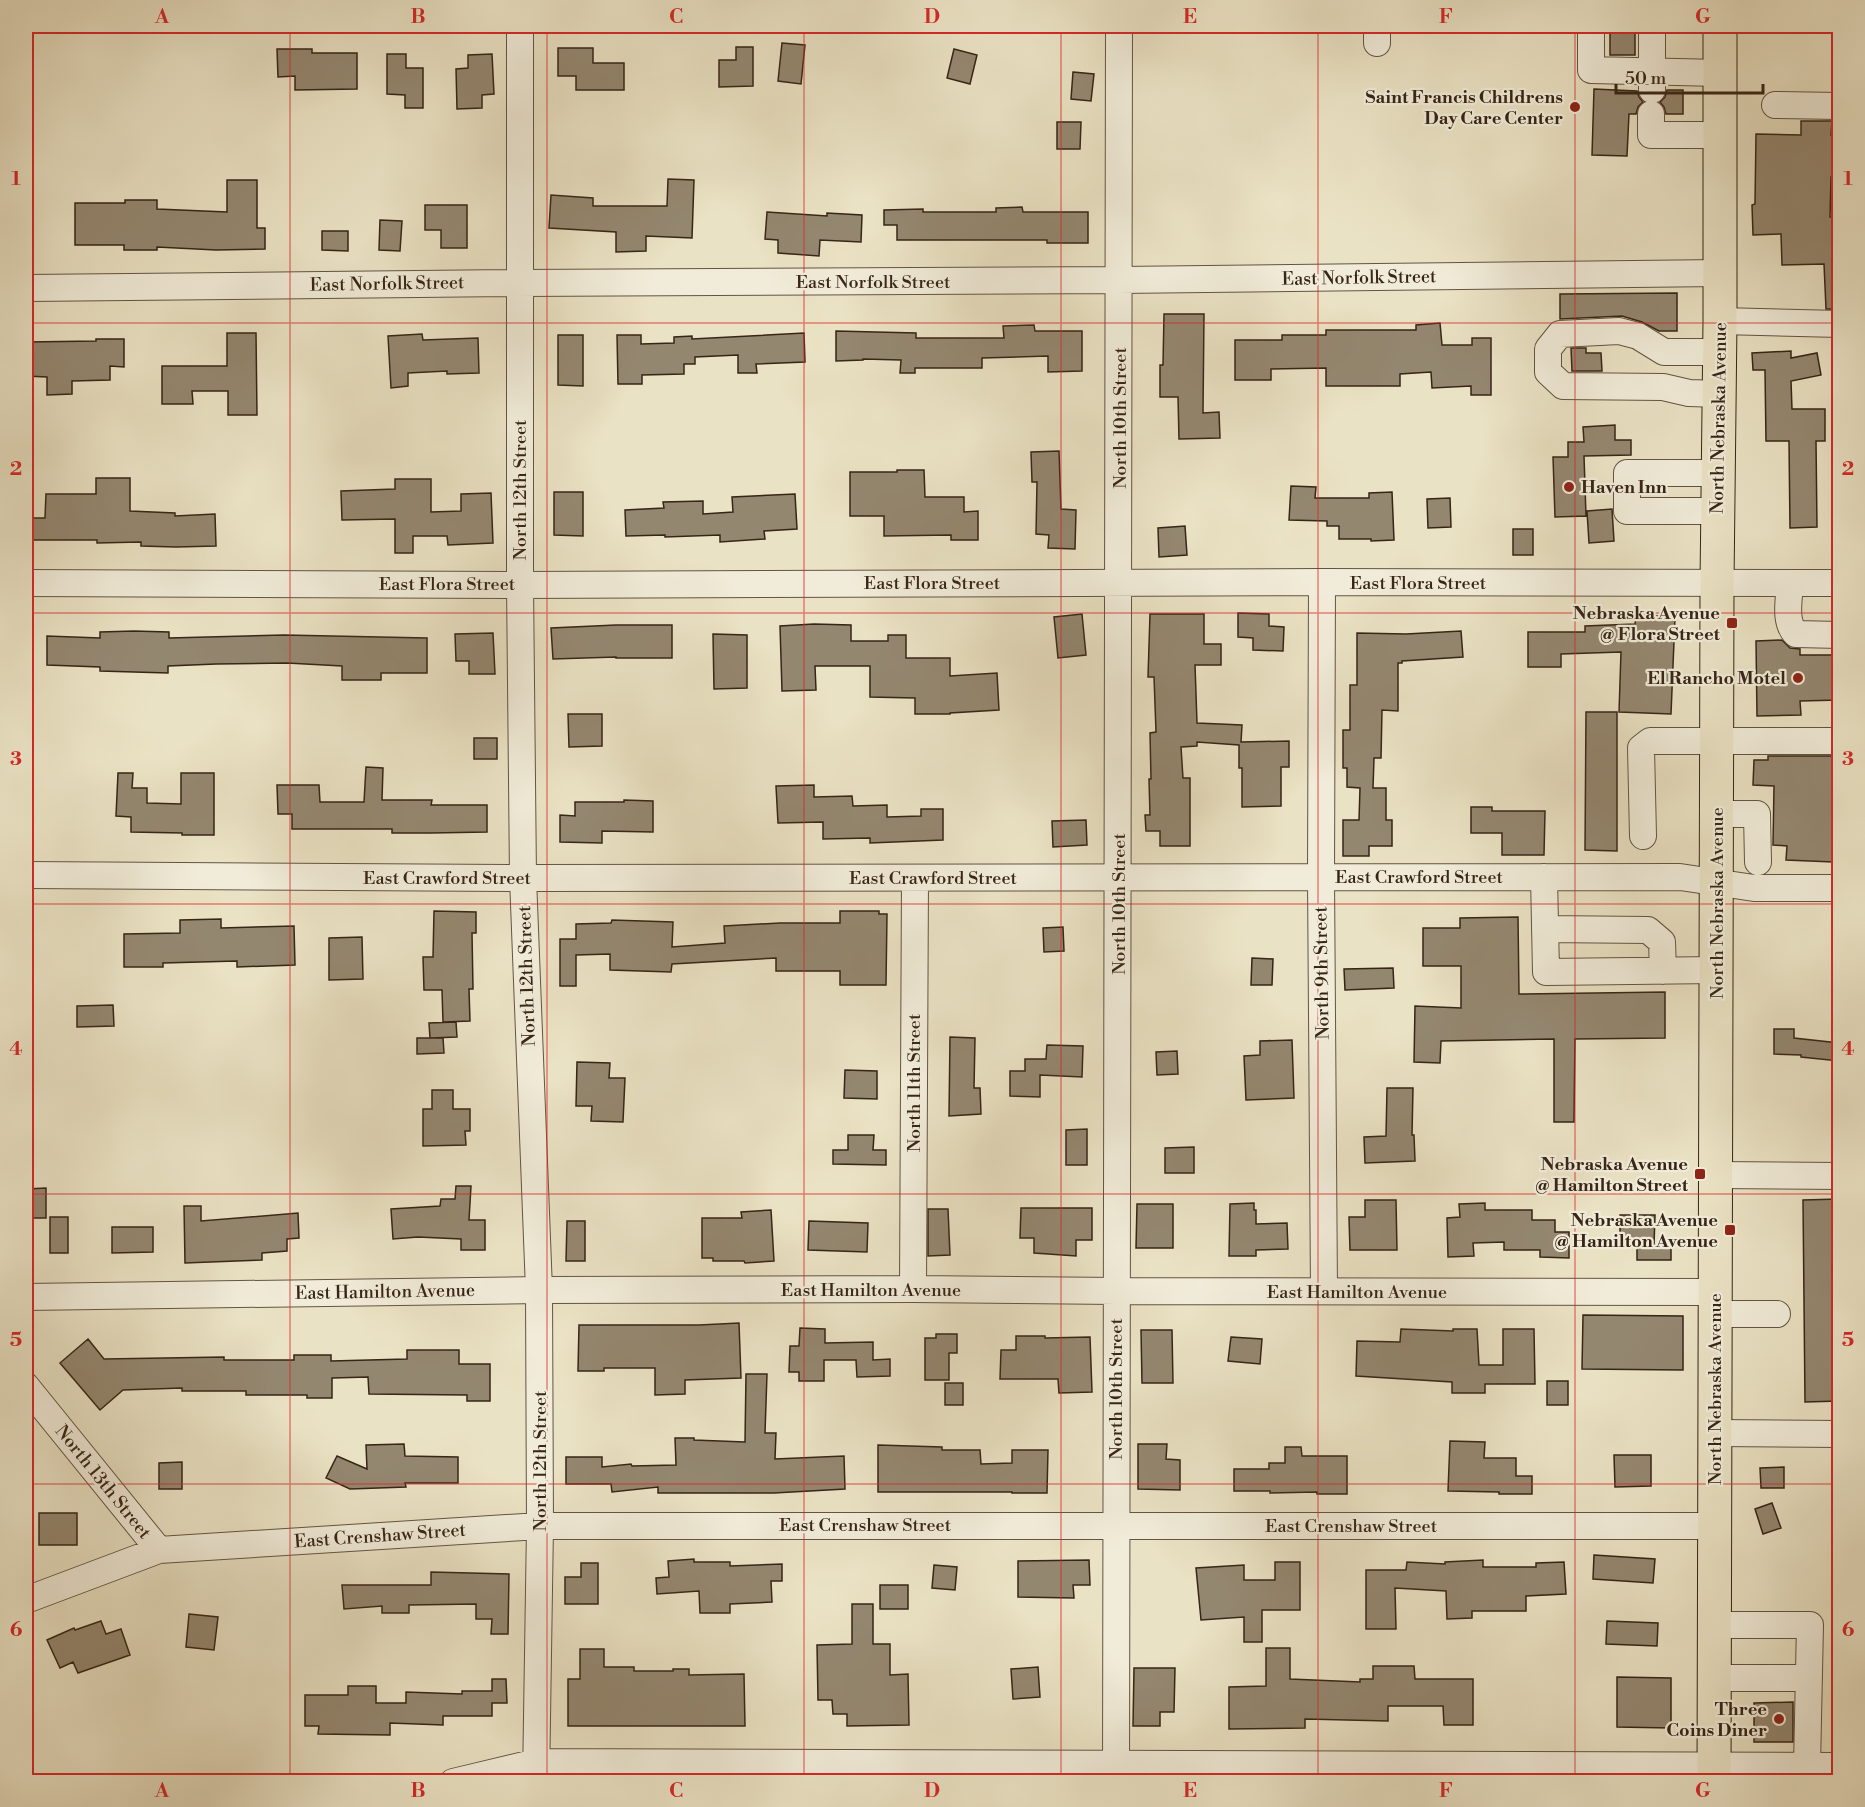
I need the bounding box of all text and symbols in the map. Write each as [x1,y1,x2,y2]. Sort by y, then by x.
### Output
text: A [154,5,170,30]
text: B [410,5,426,30]
text: C [669,5,683,30]
text: D [924,5,940,30]
text: E [1183,5,1197,30]
text: F [1439,5,1453,30]
text: G [1695,5,1711,30]
scale bar [1616,57,1763,95]
text: 50 m [1625,67,1667,90]
place label: Saint Francis Childrens Day Care Center [1365,86,1563,130]
marker: Saint Francis Childrens Day Care Center [1568,100,1582,114]
text: 1 [11,167,21,192]
text: 1 [1843,167,1853,192]
street label: East Norfolk Street [1281,265,1437,291]
street label: East Norfolk Street [309,271,465,297]
street label: East Norfolk Street [796,271,951,294]
street label: North Nebraska Avenue [1706,322,1732,514]
street label: North 10th Street [1109,347,1132,489]
street label: North 12th Street [509,419,532,560]
text: 2 [10,457,22,482]
text: 2 [1842,457,1854,482]
place label: Haven Inn [1581,476,1667,499]
marker: Haven Inn [1562,480,1576,494]
street label: East Flora Street [864,572,1001,595]
street label: East Flora Street [1350,572,1487,595]
street label: East Flora Street [379,573,516,596]
place label: Nebraska Avenue @ Flora Street [1573,602,1721,646]
marker: Nebraska Avenue @ Flora Street [1725,616,1739,630]
place label: El Rancho Motel [1647,667,1786,690]
marker: El Rancho Motel [1791,671,1805,685]
text: 3 [10,747,22,772]
text: 3 [1842,747,1854,772]
street label: North Nebraska Avenue [1706,807,1729,999]
street label: North 10th Street [1108,833,1131,975]
street label: East Crawford Street [1335,866,1504,889]
street label: East Crawford Street [363,867,532,890]
street label: East Crawford Street [849,867,1018,890]
street label: North 12th Street [513,905,541,1047]
street label: North 9th Street [1309,905,1335,1040]
street label: North 11th Street [903,1013,926,1152]
text: 4 [9,1037,23,1062]
text: 4 [1841,1037,1855,1062]
place label: Nebraska Avenue @ Hamilton Street [1535,1153,1689,1197]
marker: Nebraska Avenue @ Hamilton Street [1693,1167,1707,1181]
place label: Nebraska Avenue @ Hamilton Avenue [1554,1209,1718,1253]
marker: Nebraska Avenue @ Hamilton Avenue [1723,1223,1737,1237]
street label: East Hamilton Avenue [295,1279,475,1305]
street label: East Hamilton Avenue [781,1279,961,1302]
street label: East Hamilton Avenue [1267,1281,1447,1304]
street label: North Nebraska Avenue [1704,1293,1727,1485]
street label: North 10th Street [1105,1318,1128,1460]
text: 5 [10,1328,22,1353]
text: 5 [1842,1328,1854,1353]
street label: North 12th Street [529,1390,552,1531]
street label: North 13th Street [50,1420,156,1544]
street label: East Crenshaw Street [779,1514,952,1537]
street label: East Crenshaw Street [1265,1515,1438,1538]
street label: East Crenshaw Street [293,1518,467,1553]
text: 6 [10,1618,23,1643]
text: 6 [1842,1618,1855,1643]
place label: Three Coins Diner [1666,1698,1767,1742]
marker: Three Coins Diner [1772,1712,1786,1726]
text: A [154,1779,170,1804]
text: B [410,1779,426,1804]
text: C [669,1779,683,1804]
text: D [924,1779,940,1804]
text: E [1183,1779,1197,1804]
text: F [1439,1779,1453,1804]
text: G [1695,1779,1711,1804]

